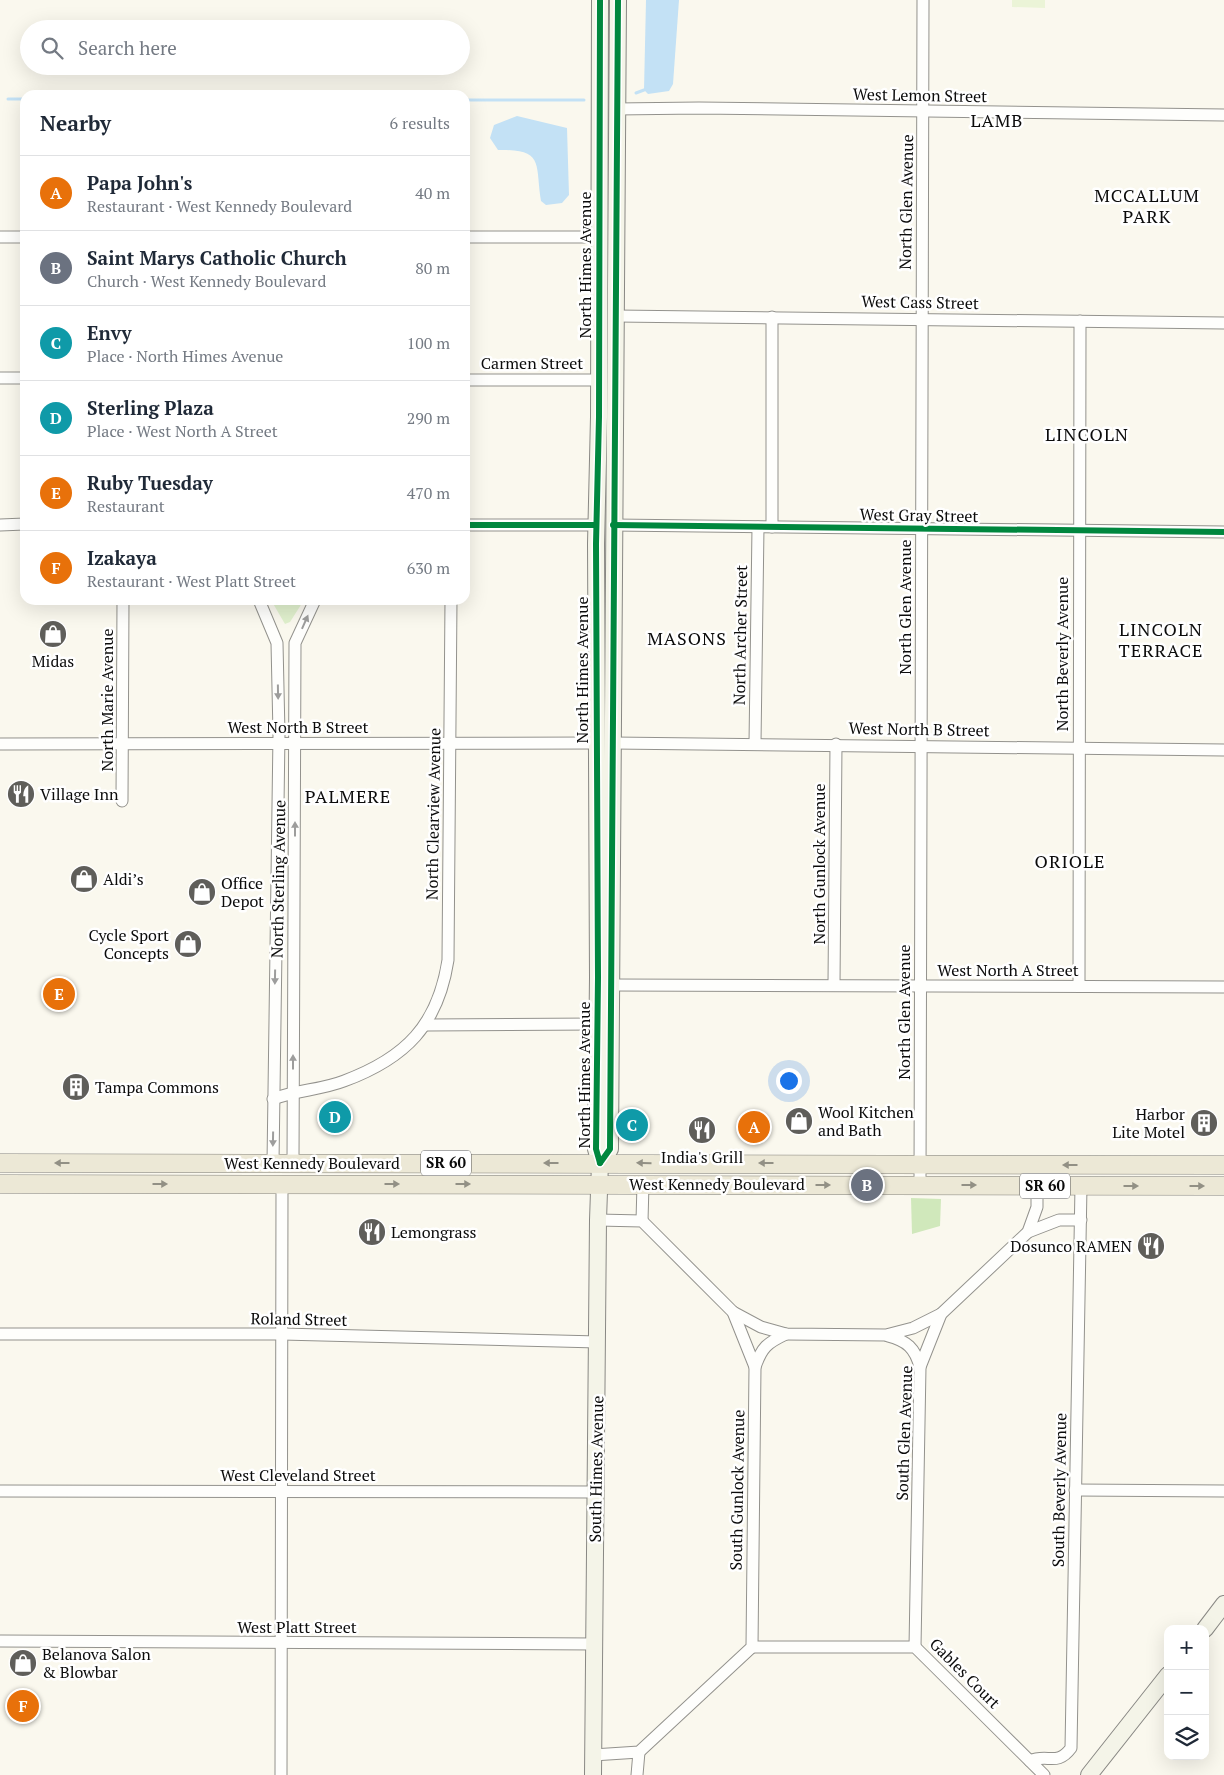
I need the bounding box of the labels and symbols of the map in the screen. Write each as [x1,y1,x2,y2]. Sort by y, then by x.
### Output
street label: West Lemon Street [853,83,987,107]
district label: LAMB [971,108,1023,132]
street label: North Glen Avenue [894,134,918,270]
district label: MCCALLUM PARK [1094,183,1200,228]
street label: North Himes Avenue [574,191,596,339]
street label: West Cass Street [861,290,979,314]
street label: Carmen Street [481,352,583,374]
district label: LINCOLN [1045,422,1129,446]
street label: West Gray Street [860,503,979,527]
street label: North Glen Avenue [894,539,916,675]
street label: North Archer Street [728,565,752,705]
street label: North Beverly Avenue [1051,577,1073,731]
street label: North Himes Avenue [571,596,593,744]
one-way arrow [301,615,309,629]
district label: LINCOLN TERRACE [1119,617,1203,662]
shop icon: Midas [38,619,68,649]
district label: MASONS [647,626,727,650]
street label: North Marie Avenue [96,629,118,771]
place label: Midas [32,650,74,672]
one-way arrow [274,684,282,700]
street label: West North B Street [227,716,369,738]
street label: West North B Street [848,717,990,741]
street label: North Clearview Avenue [420,728,446,900]
restaurant icon: Village Inn [6,779,36,809]
place label: Village Inn [40,783,119,805]
district label: PALMERE [305,784,391,808]
street label: North Gunlock Avenue [808,784,830,944]
street label: North Sterling Avenue [266,800,290,958]
one-way arrow [291,821,299,837]
district label: ORIOLE [1035,849,1105,873]
shop icon: Aldi’s [69,864,99,894]
place label: Aldi’s [103,868,144,890]
place label: Office Depot [221,872,264,912]
shop icon: Office Depot [187,877,217,907]
place label: Cycle Sport Concepts [89,924,169,964]
shop icon: Cycle Sport Concepts [173,929,203,959]
street label: North Glen Avenue [893,944,915,1080]
street label: West North A Street [937,959,1079,981]
one-way arrow [270,969,278,985]
pin: E [43,975,75,1013]
street label: North Himes Avenue [573,1001,595,1149]
one-way arrow [289,1053,297,1069]
your location [776,1068,802,1094]
building icon: Tampa Commons [61,1072,91,1102]
place label: Tampa Commons [95,1076,219,1098]
pin: D [319,1098,351,1136]
place label: Wool Kitchen and Bath [818,1101,914,1141]
place label: Harbor Lite Motel [1112,1103,1186,1143]
pin: C [616,1106,648,1144]
shop icon: Wool Kitchen and Bath [784,1106,814,1136]
pin: A [738,1108,770,1146]
building icon: Harbor Lite Motel [1189,1108,1219,1138]
restaurant icon: India's Grill [687,1115,717,1145]
one-way arrow [269,1131,277,1147]
place label: India's Grill [661,1146,743,1168]
road number: SR 60 [421,1150,471,1176]
street label: West Kennedy Boulevard [224,1152,400,1174]
one-way arrow [54,1159,70,1167]
one-way arrow [543,1159,559,1167]
one-way arrow [636,1159,652,1167]
one-way arrow [758,1159,774,1167]
one-way arrow [1062,1161,1078,1169]
pin: B [851,1166,883,1204]
street label: West Kennedy Boulevard [629,1173,805,1195]
road number: SR 60 [1020,1174,1070,1198]
one-way arrow [152,1180,168,1188]
one-way arrow [385,1180,401,1188]
one-way arrow [456,1180,472,1188]
one-way arrow [815,1181,831,1189]
one-way arrow [961,1181,977,1189]
one-way arrow [1124,1182,1140,1190]
one-way arrow [1189,1182,1205,1190]
restaurant icon: Lemongrass [357,1217,387,1247]
place label: Lemongrass [391,1221,477,1243]
restaurant icon: Dosunco RAMEN [1136,1231,1166,1261]
place label: Dosunco RAMEN [1010,1235,1132,1257]
street label: Roland Street [251,1307,348,1331]
street label: South Glen Avenue [891,1365,917,1501]
street label: South Himes Avenue [584,1395,608,1543]
street label: South Gunlock Avenue [725,1409,749,1571]
street label: South Beverly Avenue [1047,1413,1071,1567]
street label: West Cleveland Street [220,1464,376,1486]
street label: West Platt Street [237,1616,357,1638]
street label: Gables Court [925,1633,1005,1713]
place label: Belanova Salon & Blowbar [42,1643,151,1683]
shop icon: Belanova Salon & Blowbar [8,1648,38,1678]
pin: F [7,1687,39,1725]

